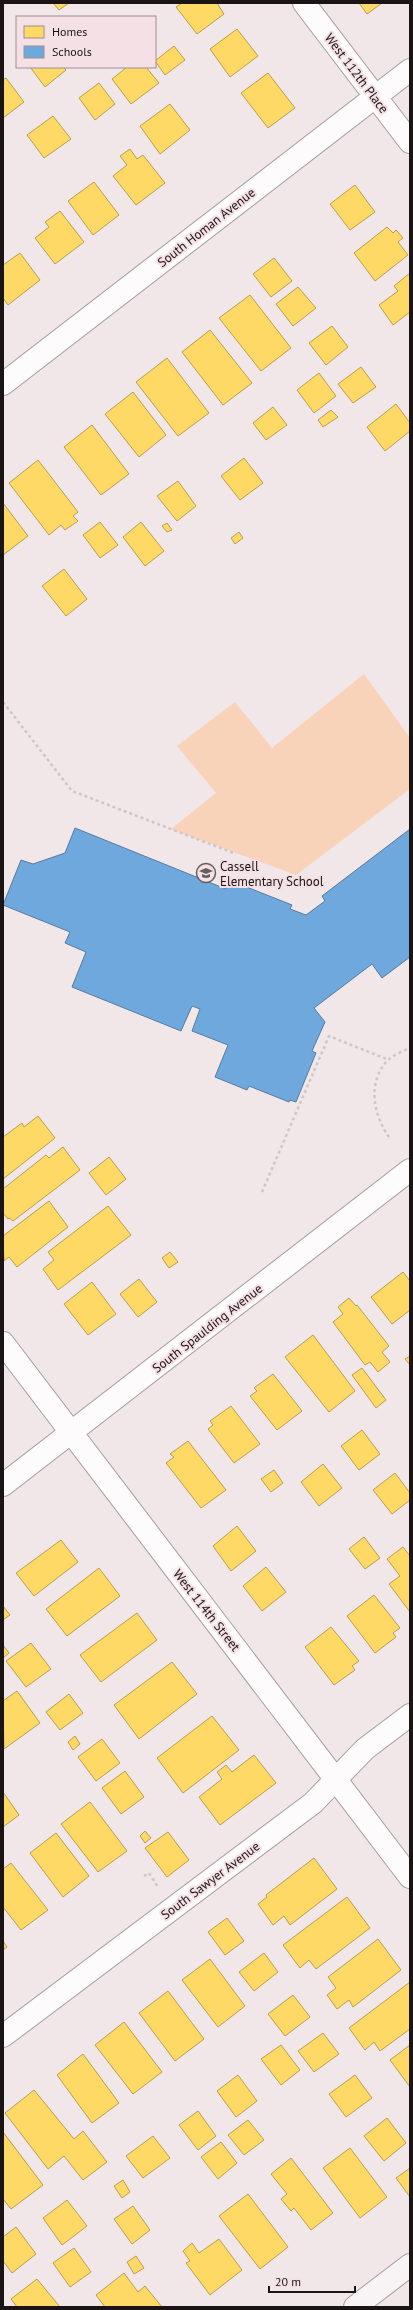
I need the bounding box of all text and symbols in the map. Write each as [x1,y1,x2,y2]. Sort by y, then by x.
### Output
legend [16,16,156,68]
text: Homes [52,24,87,39]
street label: West 112th Place [321,30,392,117]
text: Schools [52,44,92,59]
street label: South Homan Avenue [154,184,259,271]
place label: Cassell Elementary School [220,858,324,890]
school or university icon: Cassell Elementary School [195,862,217,884]
street label: South Spaulding Avenue [149,1280,266,1377]
street label: West 114th Street [169,1566,244,1655]
street label: South Sawyer Avenue [157,1838,263,1923]
scale bar [269,2268,355,2294]
text: 20 m [275,2274,301,2289]

